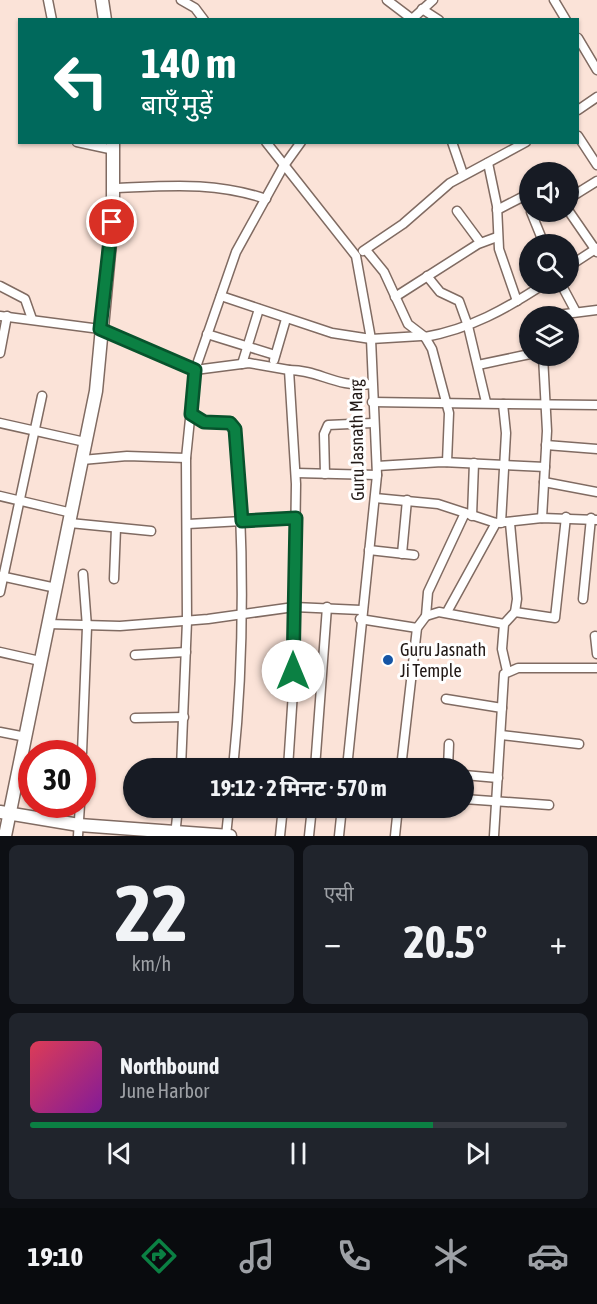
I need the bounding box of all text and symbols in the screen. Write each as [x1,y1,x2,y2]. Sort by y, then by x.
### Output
text: 140 m [141,39,236,87]
icon: left [42,42,120,120]
text: बाएँ मुड़ें [141,89,213,120]
map controls [519,162,579,366]
button: sound [519,162,579,222]
pin [86,196,137,247]
icon: arrive [95,205,128,238]
button: search [519,234,579,294]
button: layers [519,306,579,366]
street label: Guru Jasnath Marg [345,379,368,501]
position arrow [261,639,325,703]
place label: Guru Jasnath Ji Temple [400,639,486,681]
marker: Guru Jasnath Ji Temple [381,653,395,667]
speed limit sign: 30 [18,740,96,818]
text: 19:12 · 2 मिनट · 570 m [210,775,387,801]
text: 22 [115,868,188,958]
text: एसी [324,882,354,905]
text: 20.5° [404,916,487,968]
text: − [324,923,341,961]
text: + [550,923,567,961]
text: km/h [132,952,171,975]
text: Northbound [120,1053,219,1079]
text: June Harbor [120,1079,209,1102]
icon: previous [103,1137,136,1170]
icon: pause [282,1137,315,1170]
icon: next [461,1137,494,1170]
icon: directions [138,1235,180,1277]
icon: music [236,1235,278,1277]
icon: phone [333,1235,375,1277]
icon: climate [430,1235,472,1277]
icon: car [527,1235,569,1277]
text: 19:10 [28,1241,83,1272]

